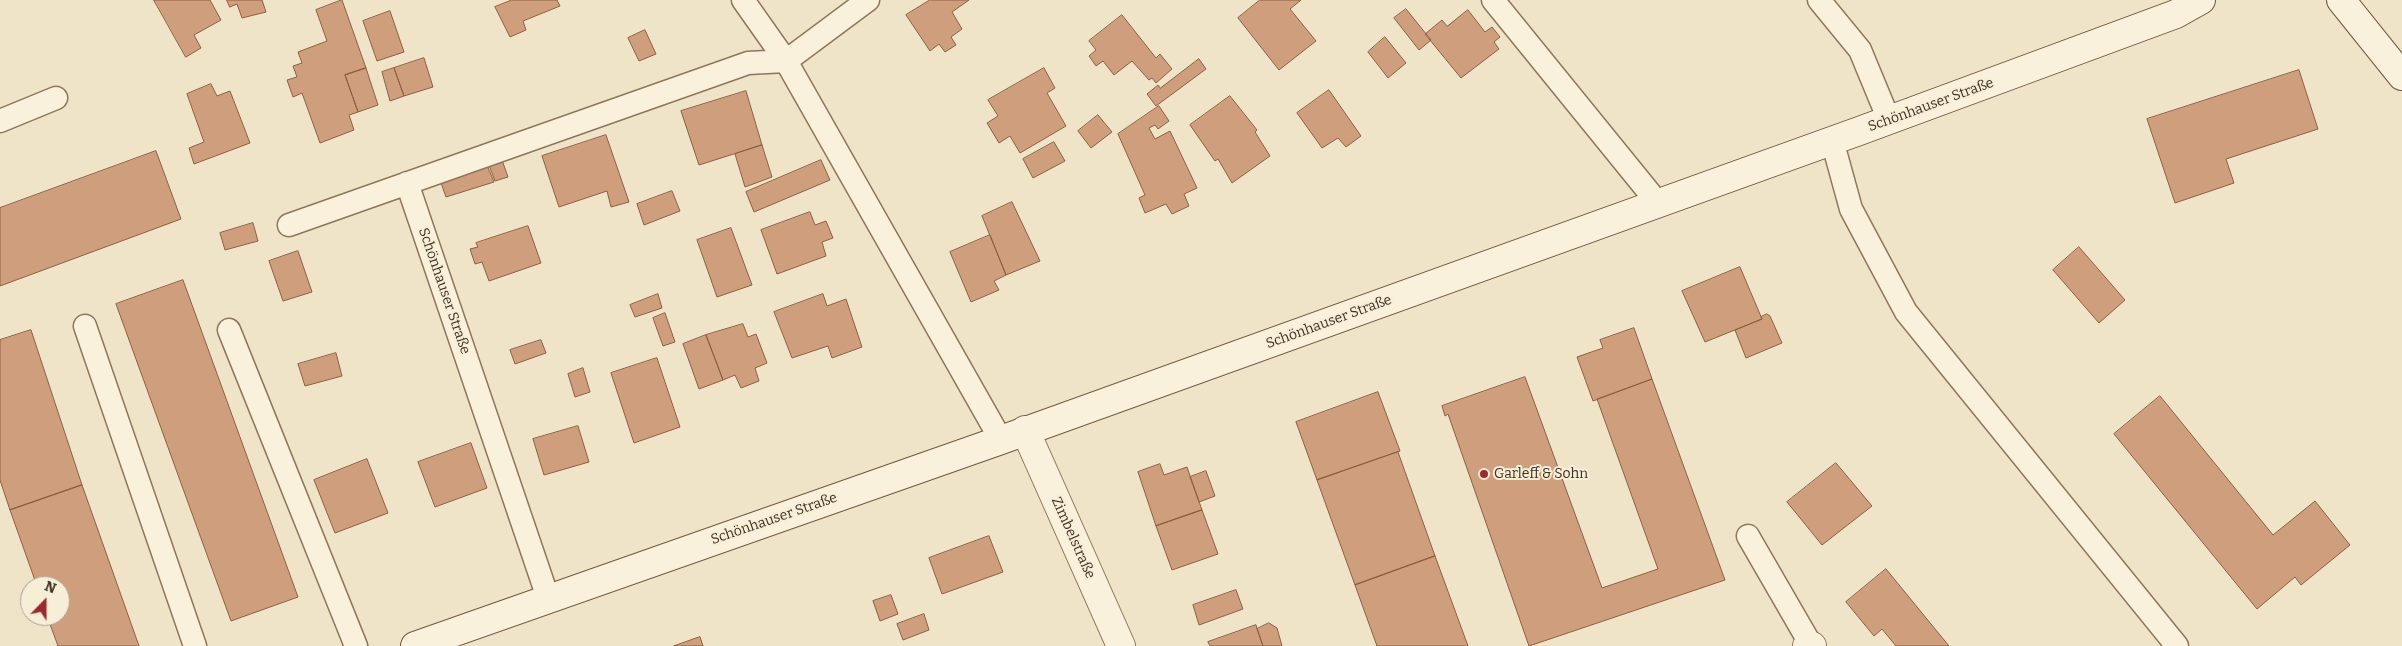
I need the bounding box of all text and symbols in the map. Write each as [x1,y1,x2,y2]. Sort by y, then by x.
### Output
street label: Schönhauser Straße [1866,74,1996,136]
street label: Schönhauser Straße [414,226,474,356]
street label: Schönhauser Straße [1264,291,1394,353]
place label: Garleff & Sohn [1494,466,1588,482]
marker: Garleff & Sohn [1478,468,1490,480]
street label: Schönhauser Straße [709,489,839,549]
street label: Zimbelstraße [1048,495,1098,581]
north arrow [20,576,70,626]
text: N [42,578,59,597]

